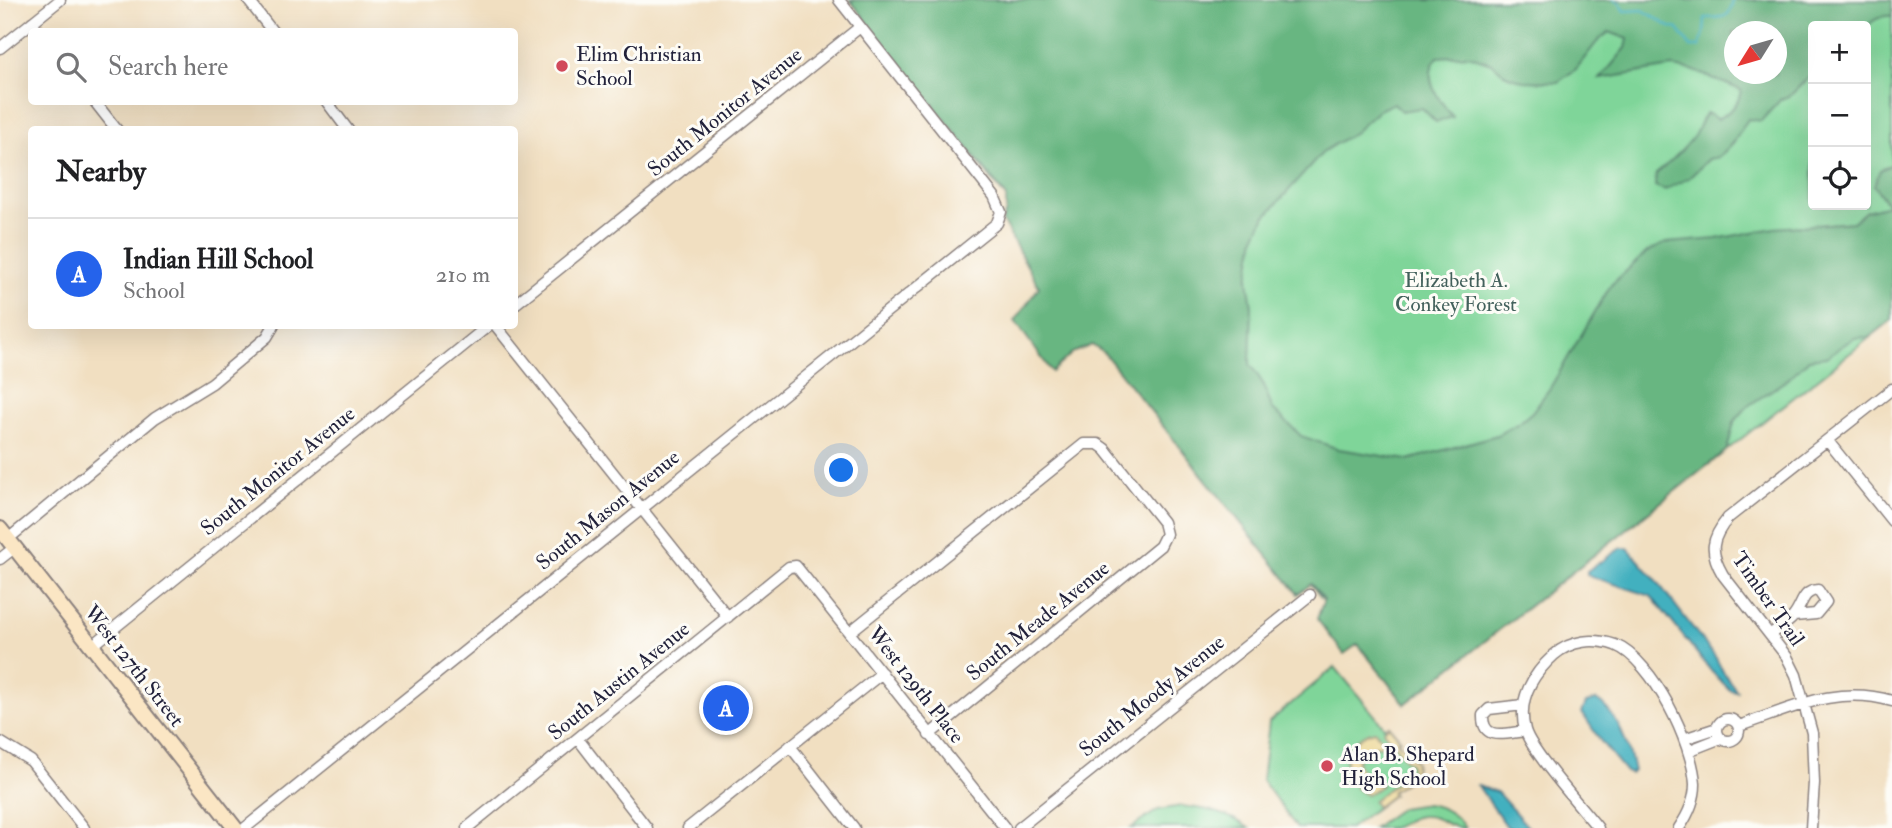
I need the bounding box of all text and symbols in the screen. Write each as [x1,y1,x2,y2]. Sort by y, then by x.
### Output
north arrow [1724,21,1787,84]
map controls [1808,21,1871,210]
button: + [1808,21,1871,84]
search box [28,28,518,105]
place label: Elim Christian School [576,41,702,92]
street label: South Monitor Avenue [642,41,808,183]
icon: search [52,48,90,86]
text: Search here [108,51,228,83]
marker: Elim Christian School [554,58,570,74]
button: − [1808,84,1871,147]
button: locate [1808,147,1871,210]
text: Nearby [56,153,146,190]
text: Indian Hill School [123,244,313,276]
text: A [72,260,86,289]
text: 210 m [436,260,490,289]
park label: Elizabeth A. Conkey Forest [1395,267,1517,318]
text: School [123,276,185,305]
street label: South Monitor Avenue [195,400,361,542]
street label: South Mason Avenue [531,444,685,576]
your location [824,453,858,487]
street label: Timber Trail [1726,547,1811,652]
street label: South Meade Avenue [961,555,1115,687]
street label: West 127th Street [77,599,190,732]
street label: South Austin Avenue [543,615,696,746]
street label: West 129th Place [861,620,970,749]
street label: South Moody Avenue [1074,629,1231,763]
pin: A [703,682,749,734]
place label: Alan B. Shepard High School [1340,741,1475,792]
marker: Alan B. Shepard High School [1319,758,1335,774]

